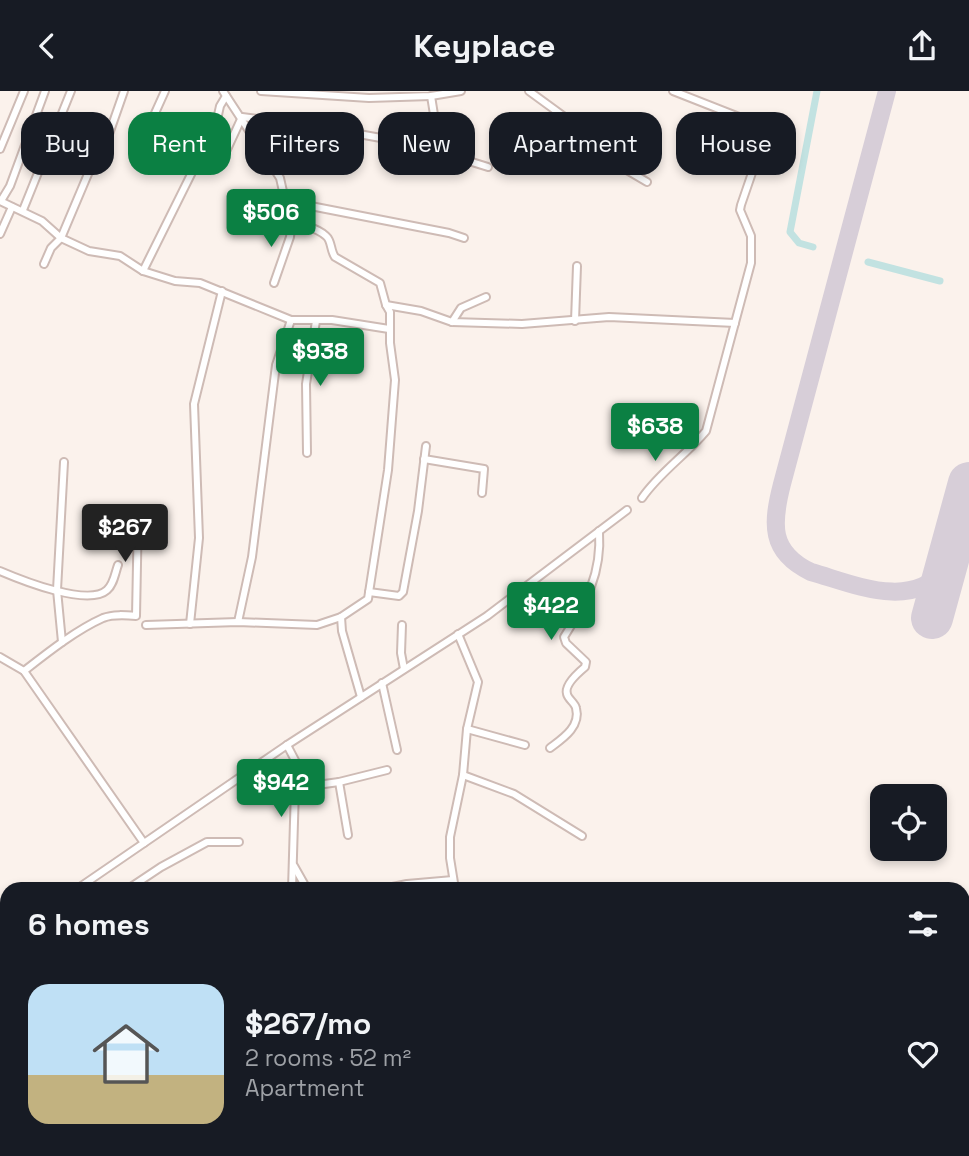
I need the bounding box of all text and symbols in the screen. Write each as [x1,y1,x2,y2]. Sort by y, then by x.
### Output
text: Keyplace [413,26,556,66]
icon: back [28,27,66,65]
icon: share [903,27,941,65]
chip: Buy [21,112,114,175]
chip: Rent [128,112,231,175]
chip: Filters [245,112,364,175]
chip: New [378,112,475,175]
chip: Apartment [489,112,662,175]
chip: House [676,112,796,175]
pin: $506 [230,190,312,249]
text: $506 [243,197,299,227]
pin: $938 [279,329,361,388]
text: $938 [292,336,348,366]
pin: $638 [614,403,696,463]
text: $638 [627,411,683,441]
pin: $267 [84,505,166,564]
text: $267 [98,512,152,542]
pin: $422 [510,582,592,642]
text: $422 [523,590,579,620]
pin: $942 [240,759,322,819]
text: $942 [253,767,309,797]
map controls [870,784,947,861]
button: locate [870,784,947,861]
text: 6 homes [28,905,150,944]
icon: filters [904,905,942,943]
text: $267/mo [245,1004,371,1043]
icon: home [84,1012,168,1096]
icon: heart [904,1035,942,1073]
text: 2 rooms · 52 m² [245,1043,411,1073]
text: Apartment [245,1073,365,1103]

